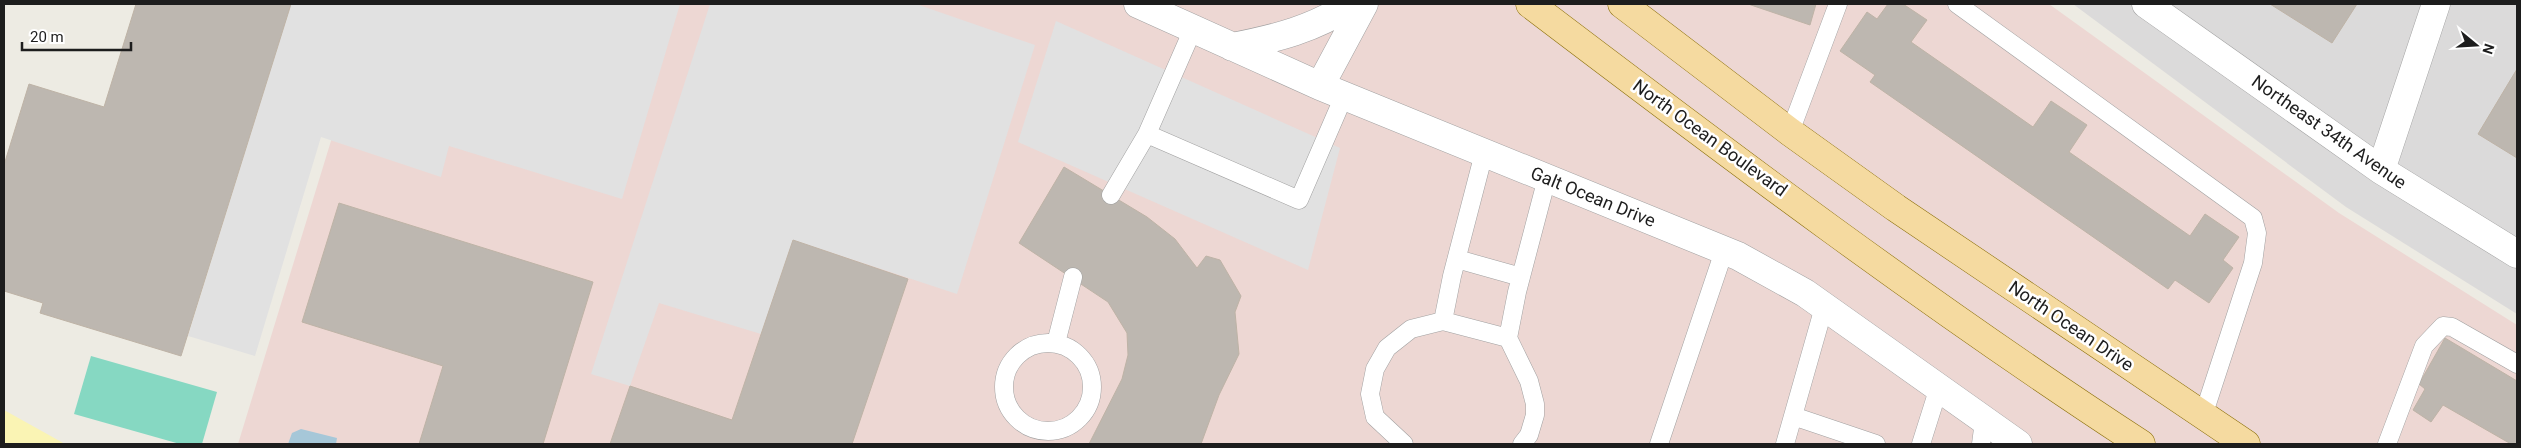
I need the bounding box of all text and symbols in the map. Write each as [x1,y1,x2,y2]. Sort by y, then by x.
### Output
scale bar [22,20,131,52]
north arrow [2451,20,2501,70]
text: 20 m [30,28,64,46]
text: N [2479,42,2498,56]
street label: Northeast 34th Avenue [2248,70,2411,193]
street label: North Ocean Boulevard [1629,75,1791,201]
street label: Galt Ocean Drive [1528,162,1659,231]
street label: North Ocean Drive [2005,276,2138,375]

